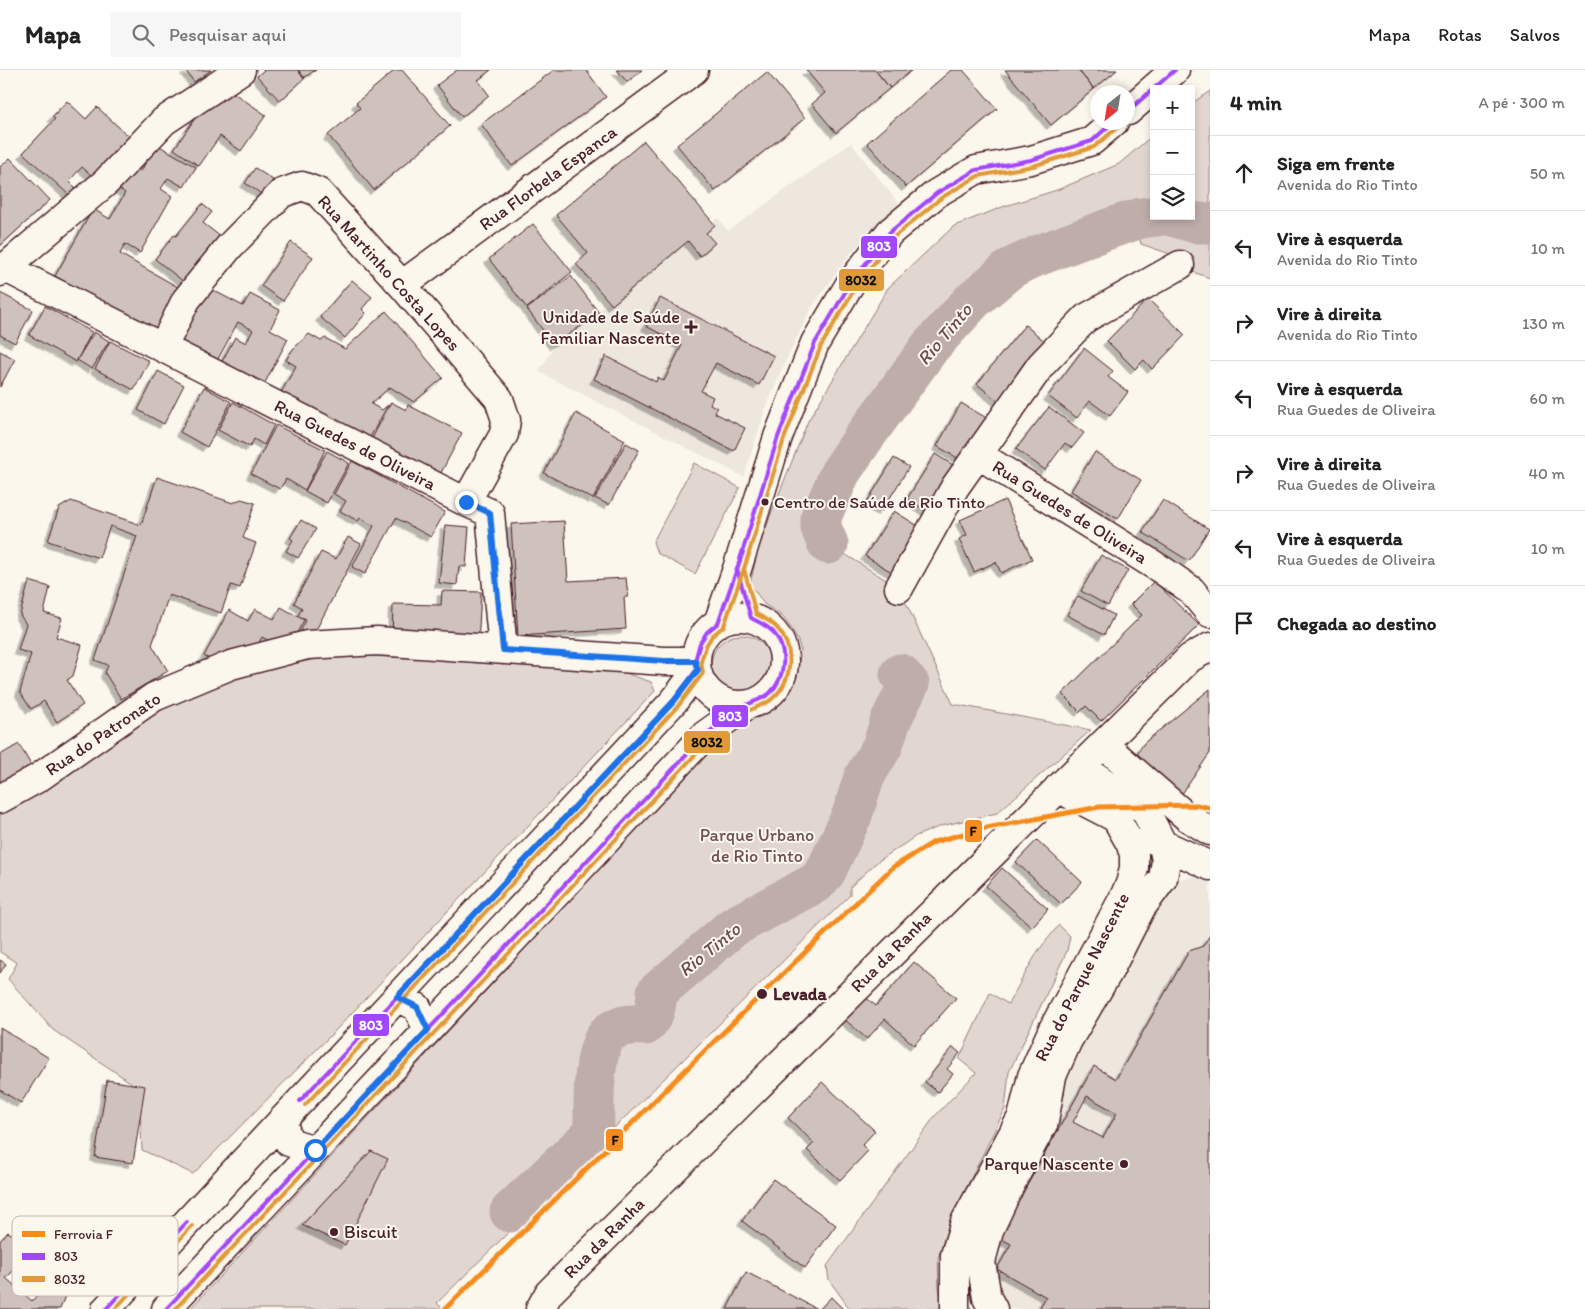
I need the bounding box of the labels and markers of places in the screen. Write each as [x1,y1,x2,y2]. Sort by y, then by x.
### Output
place label: Unidade de Saúde Familiar Nascente [541,306,680,349]
marker: Unidade de Saúde Familiar Nascente [684,320,698,334]
place label: Centro de Saúde de Rio Tinto [774,492,985,512]
marker: Centro de Saúde de Rio Tinto [760,497,770,507]
place label: Levada [773,983,827,1005]
marker: Levada [755,987,769,1001]
place label: Parque Nascente [984,1153,1114,1175]
marker: Parque Nascente [1118,1158,1130,1170]
place label: Biscuit [344,1221,398,1243]
marker: Biscuit [328,1226,340,1238]

